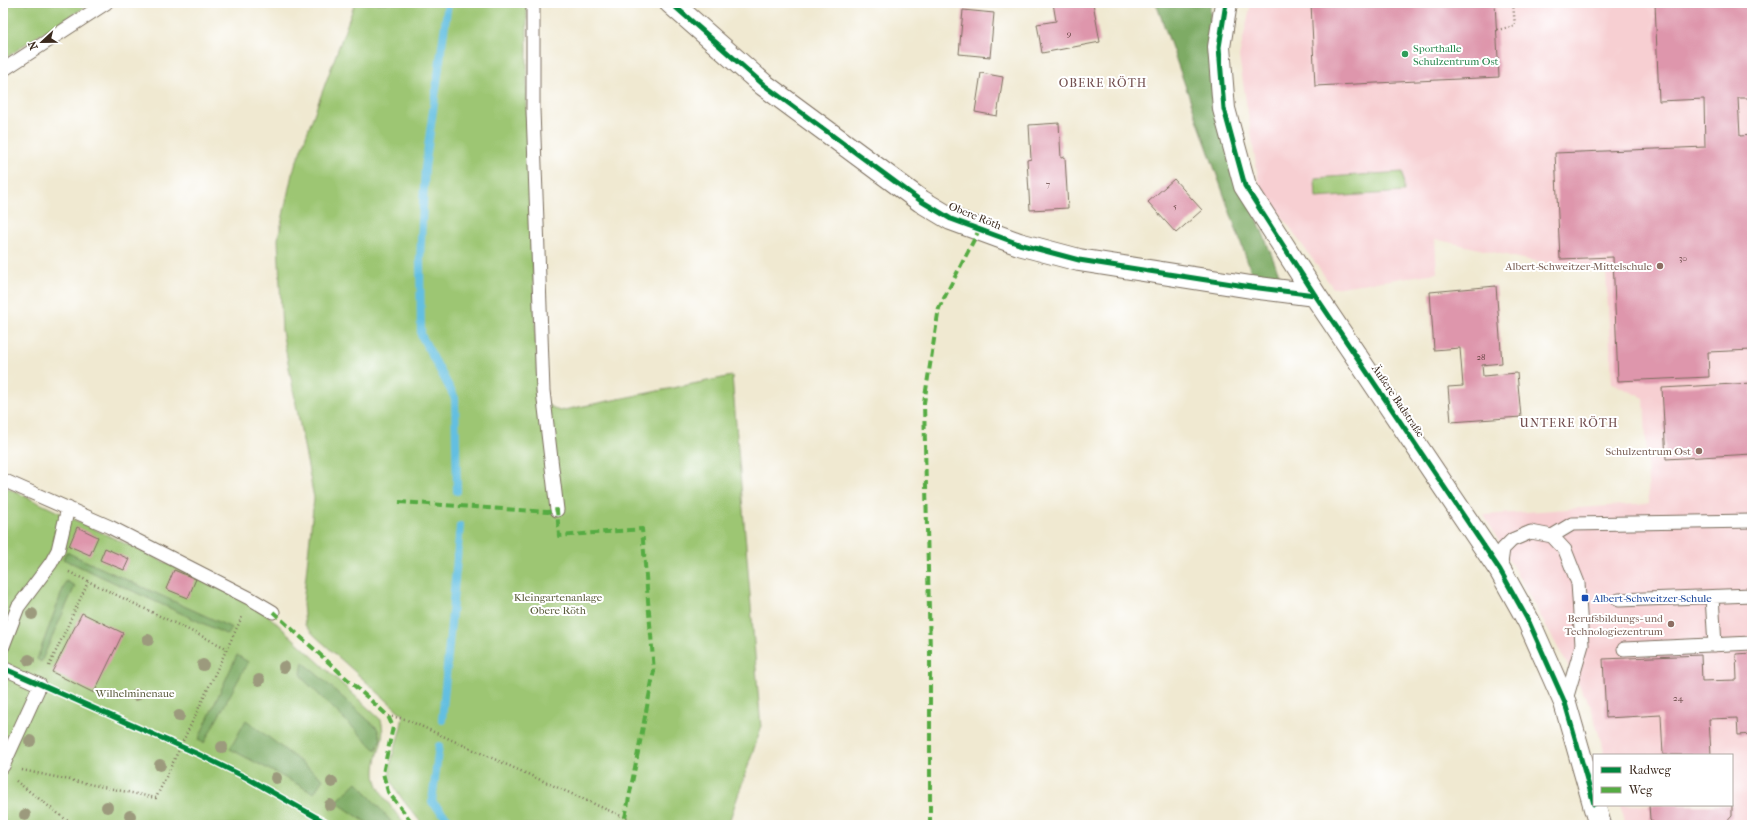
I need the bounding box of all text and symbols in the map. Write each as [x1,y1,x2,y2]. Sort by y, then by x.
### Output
north arrow [22,22,62,62]
house number: 9 [1067,28,1072,38]
text: N [25,39,41,52]
place label: Sporthalle Schulzentrum Ost [1413,42,1499,68]
marker: Sporthalle Schulzentrum Ost [1400,49,1410,59]
district label: OBERE RÖTH [1059,75,1147,90]
house number: 7 [1046,179,1051,189]
street label: Obere Röth [947,200,1004,233]
house number: 5 [1173,201,1177,211]
house number: 30 [1679,253,1687,263]
place label: Albert-Schweitzer-Mittelschule [1504,260,1653,273]
marker: Albert-Schweitzer-Mittelschule [1655,261,1665,271]
house number: 28 [1476,352,1486,362]
street label: Äußere Badstraße [1368,361,1427,440]
district label: UNTERE RÖTH [1520,415,1618,430]
place label: Schulzentrum Ost [1606,445,1691,458]
marker: Schulzentrum Ost [1694,446,1704,456]
park label: Kleingartenanlage Obere Röth [514,591,603,617]
place label: Albert-Schweitzer-Schule [1592,592,1712,605]
marker: Albert-Schweitzer-Schule [1580,593,1590,603]
place label: Berufsbildungs- und Technologiezentrum [1565,612,1664,638]
marker: Berufsbildungs- und Technologiezentrum [1666,619,1676,629]
park label: Wilhelminenaue [95,687,175,700]
house number: 24 [1673,693,1684,703]
legend [1593,754,1733,806]
text: Radweg [1629,763,1672,777]
text: Weg [1628,783,1653,797]

